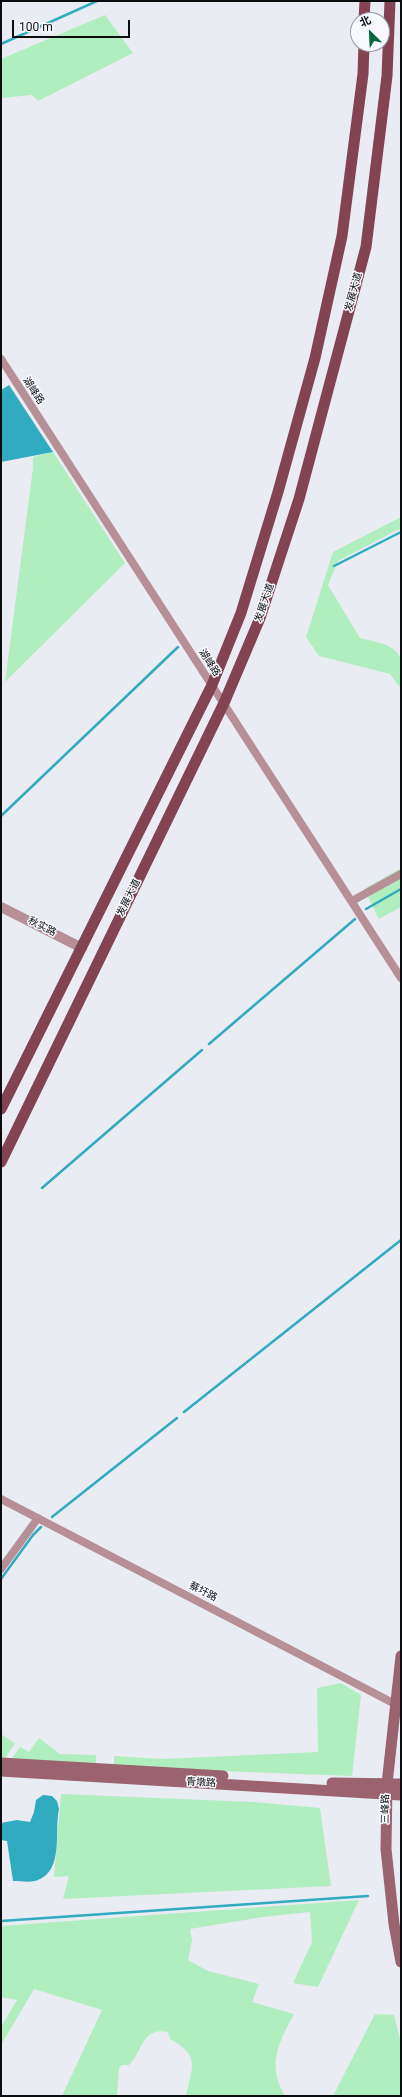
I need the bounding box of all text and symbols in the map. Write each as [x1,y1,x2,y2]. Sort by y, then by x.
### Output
scale bar [14,12,132,38]
north arrow [350,12,390,52]
text: 北 [358,13,373,30]
text: 100 m [19,20,53,34]
street label: 发展大道 [343,271,365,313]
street label: 湖峰路 [20,375,46,407]
street label: 发展大道 [253,582,277,624]
street label: 湖峰路 [196,647,222,679]
street label: 发展大道 [115,877,143,919]
street label: 秋实路 [26,915,58,939]
street label: 蔡圩路 [187,1580,219,1604]
street label: 青墩路 [186,1776,216,1790]
street label: 三峰路 [380,1794,392,1824]

